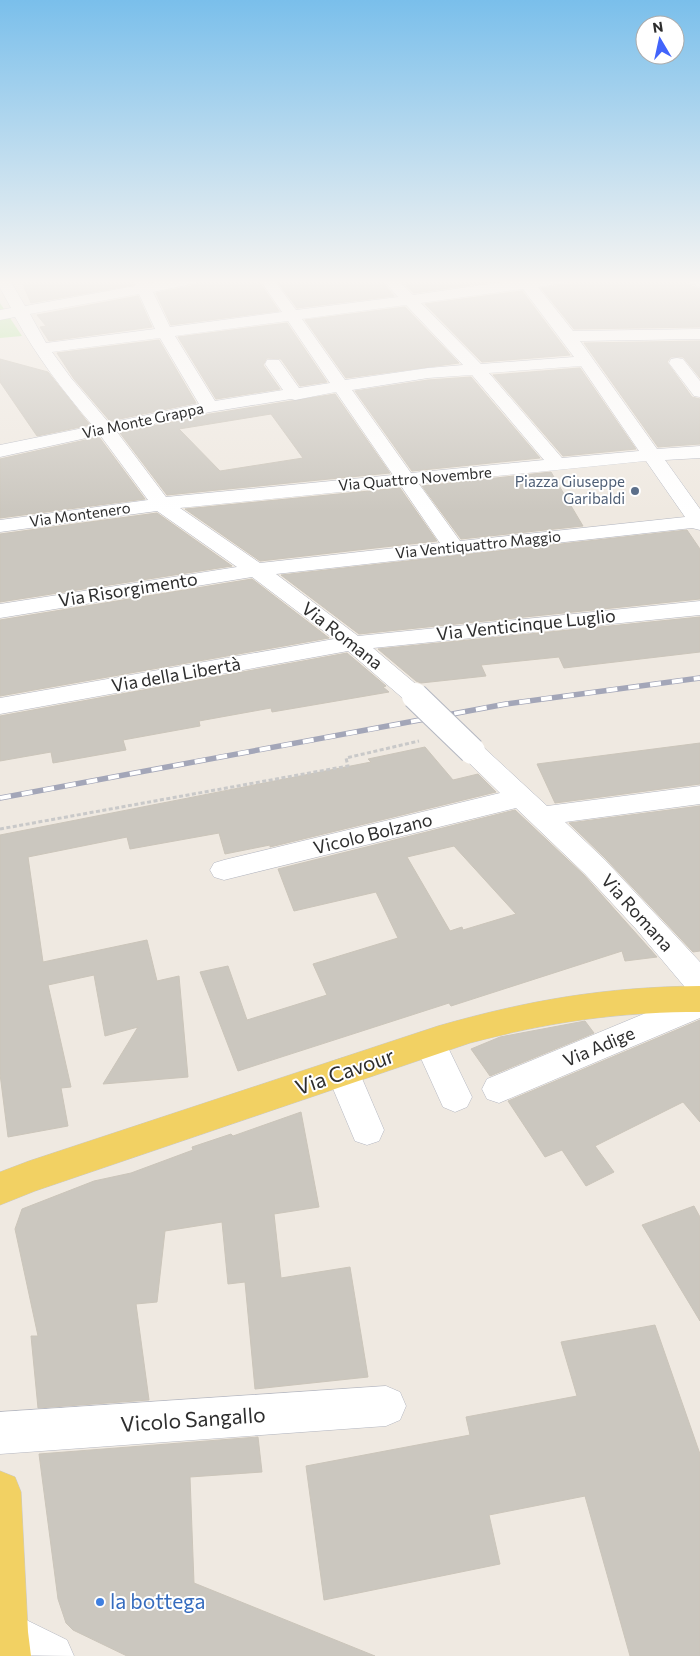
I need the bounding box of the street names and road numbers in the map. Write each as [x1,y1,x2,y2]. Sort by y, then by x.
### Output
street label: Via Monte Grappa [80,398,205,442]
street label: Via Quattro Novembre [337,462,493,494]
street label: Via Montenero [28,498,132,530]
street label: Via Ventiquattro Maggio [394,526,562,562]
street label: Via Risorgimento [57,567,199,611]
street label: Via Romana [298,597,388,674]
street label: Via Venticinque Luglio [435,604,617,644]
street label: Via della Libertà [110,652,242,696]
street label: Vicolo Bolzano [311,808,435,858]
street label: Via Romana [597,869,678,956]
street label: Via Adige [559,1021,638,1071]
street label: Via Cavour [292,1042,397,1099]
street label: Vicolo Sangallo [119,1401,266,1436]

